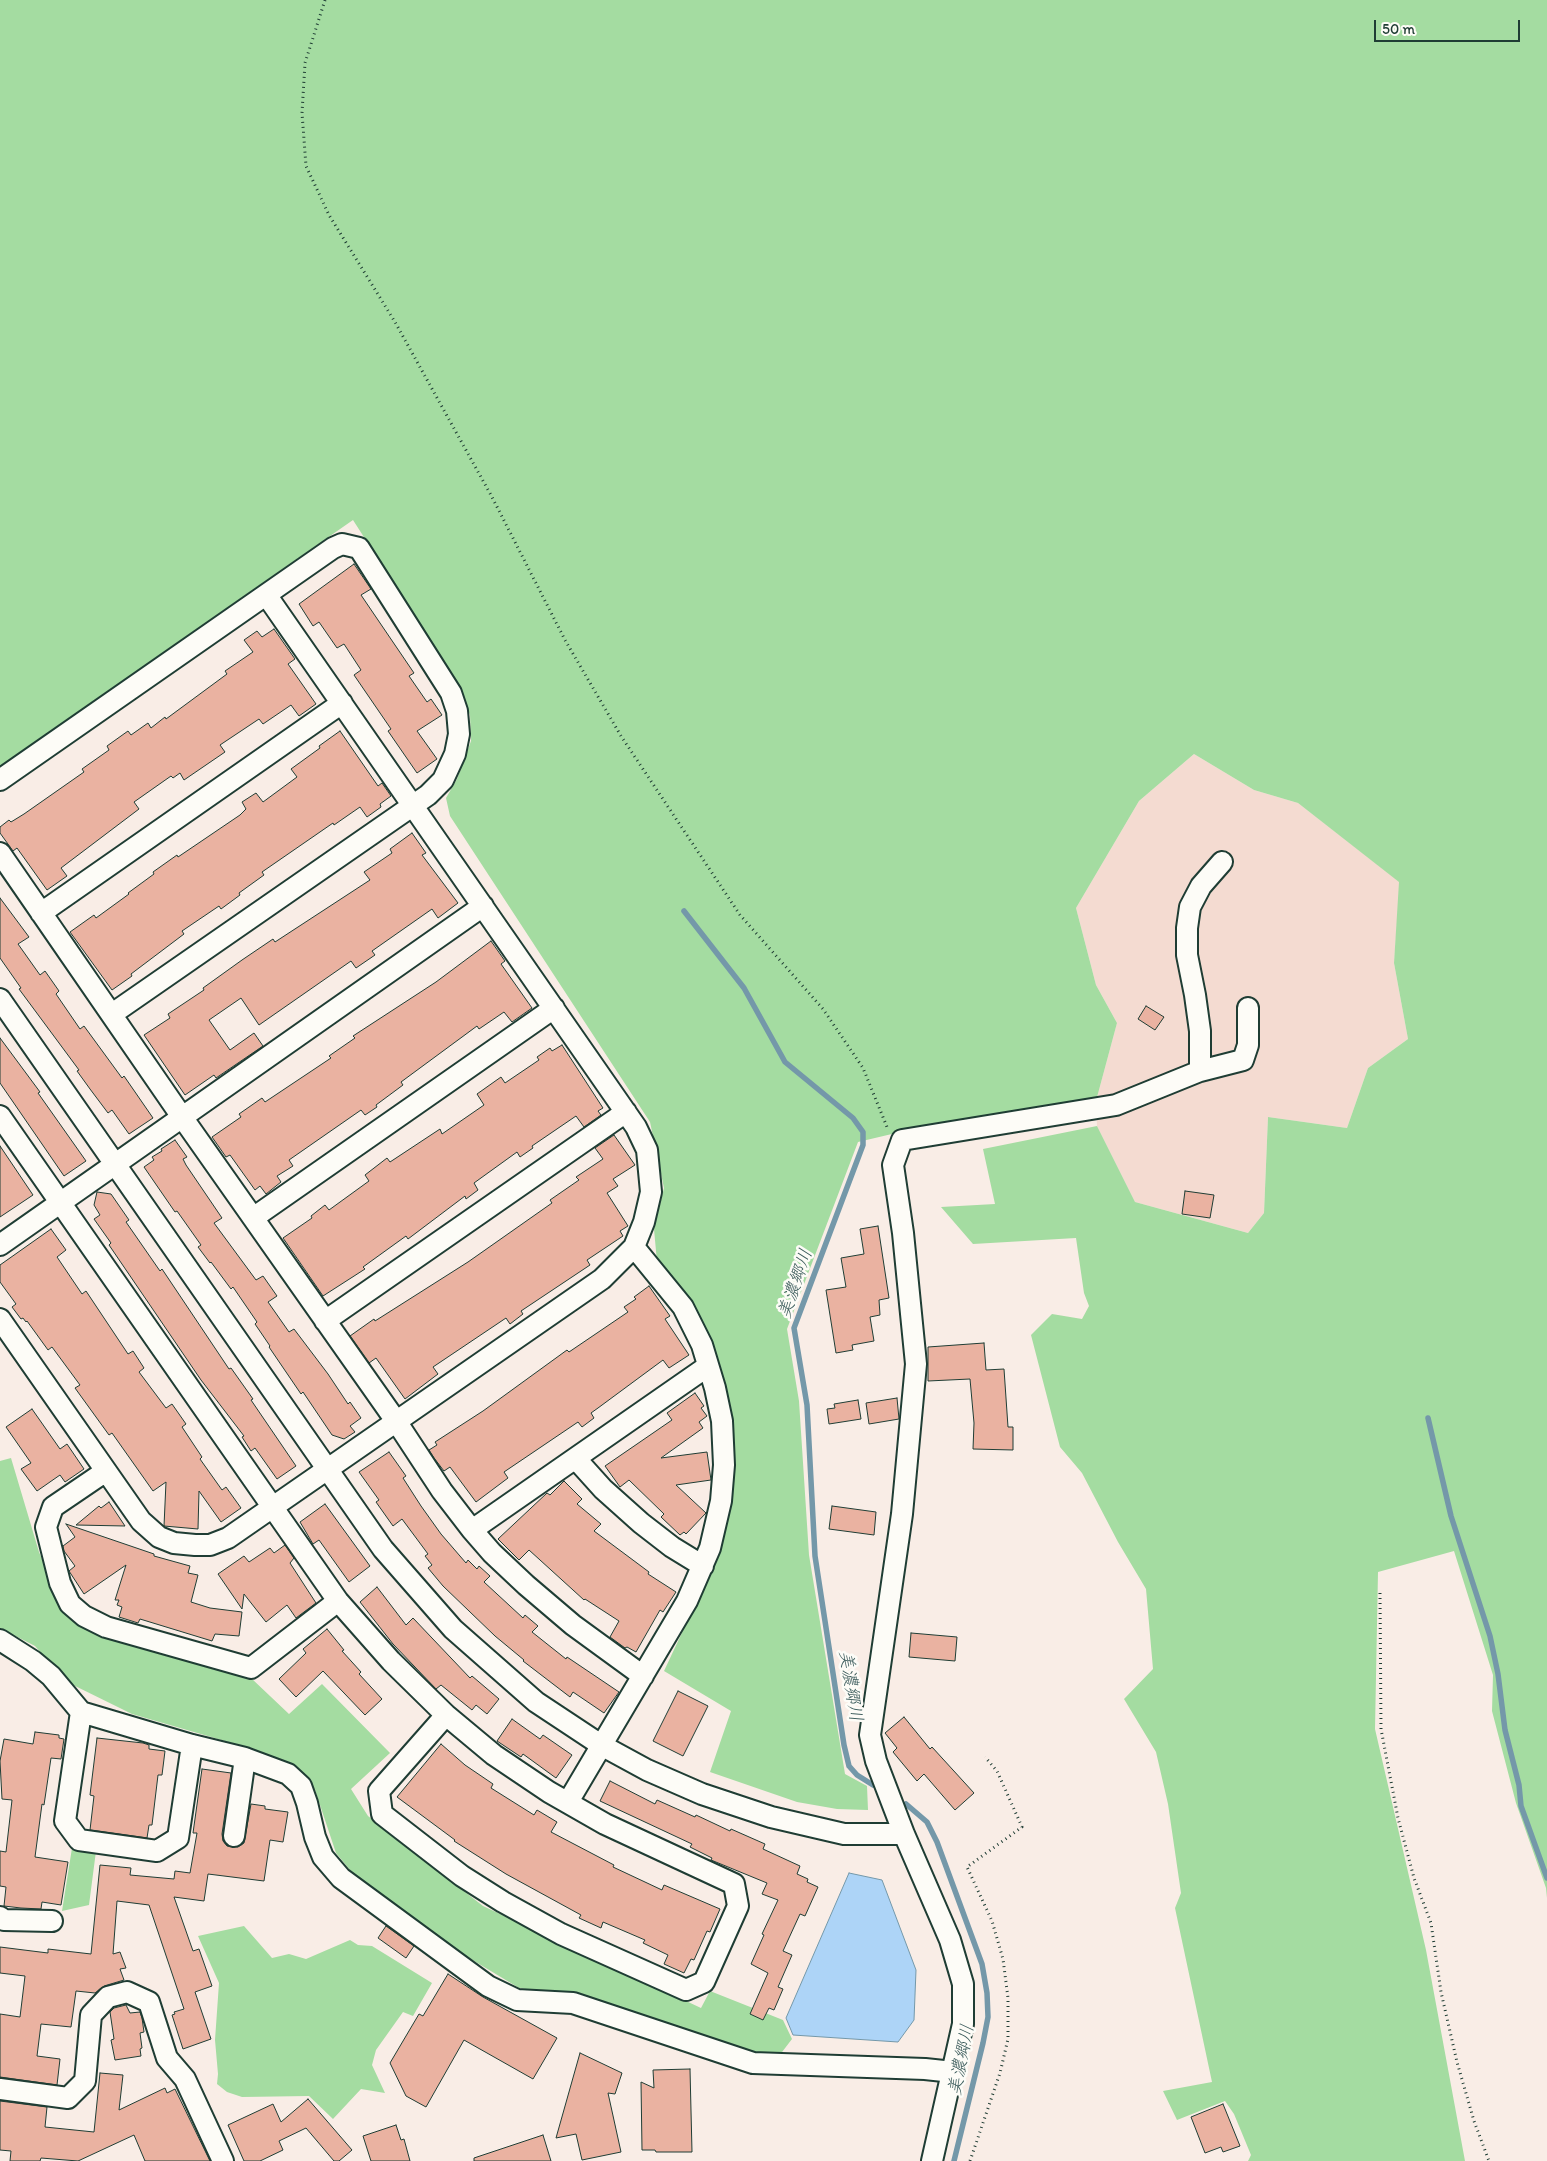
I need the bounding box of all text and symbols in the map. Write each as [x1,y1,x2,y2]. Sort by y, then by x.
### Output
scale bar [1377,10,1523,42]
text: 50 m [1382,20,1415,38]
water label: 美濃郷川 [774,1246,818,1322]
water label: 美濃郷川 [834,1649,866,1723]
water label: 美濃郷川 [945,2023,979,2097]

